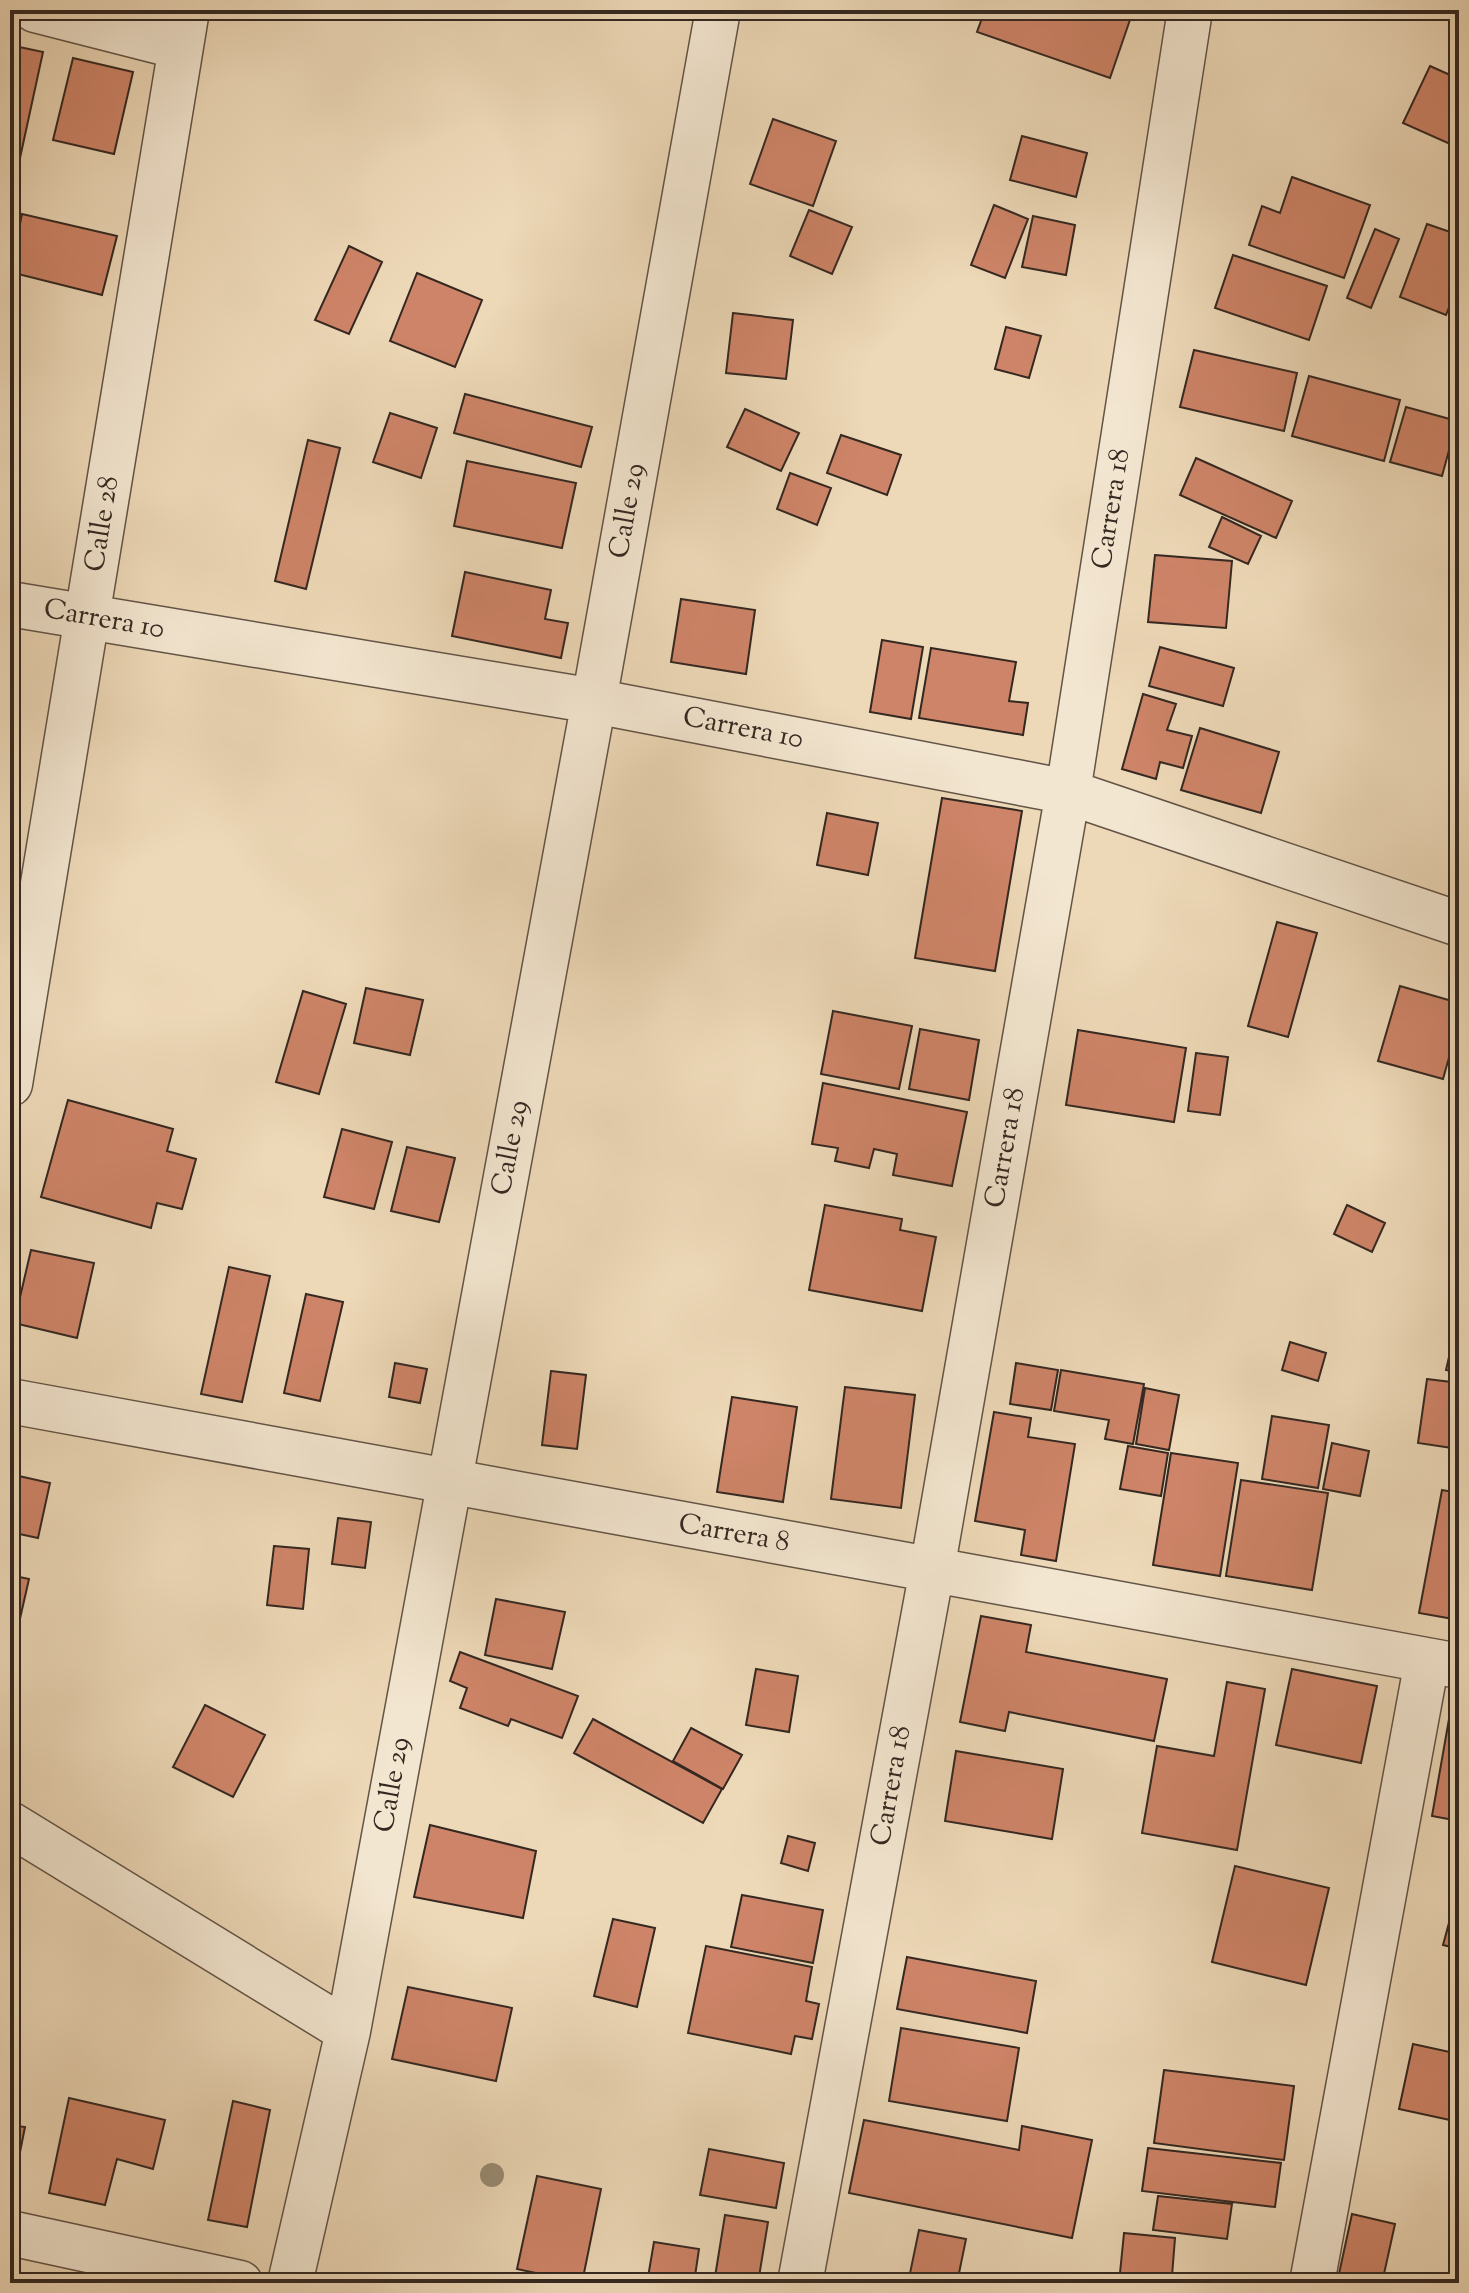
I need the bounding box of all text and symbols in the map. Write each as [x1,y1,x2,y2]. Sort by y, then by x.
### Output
street label: Carrera 18 [1083,446,1141,572]
street label: Calle 29 [600,460,656,562]
street label: Calle 28 [76,473,130,575]
street label: Carrera 10 [40,590,168,650]
street label: Carrera 10 [679,698,807,760]
street label: Carrera 18 [976,1085,1036,1211]
street label: Calle 29 [482,1097,540,1199]
street label: Carrera 8 [675,1505,793,1563]
street label: Carrera 18 [862,1723,922,1849]
street label: Calle 29 [365,1734,421,1836]

